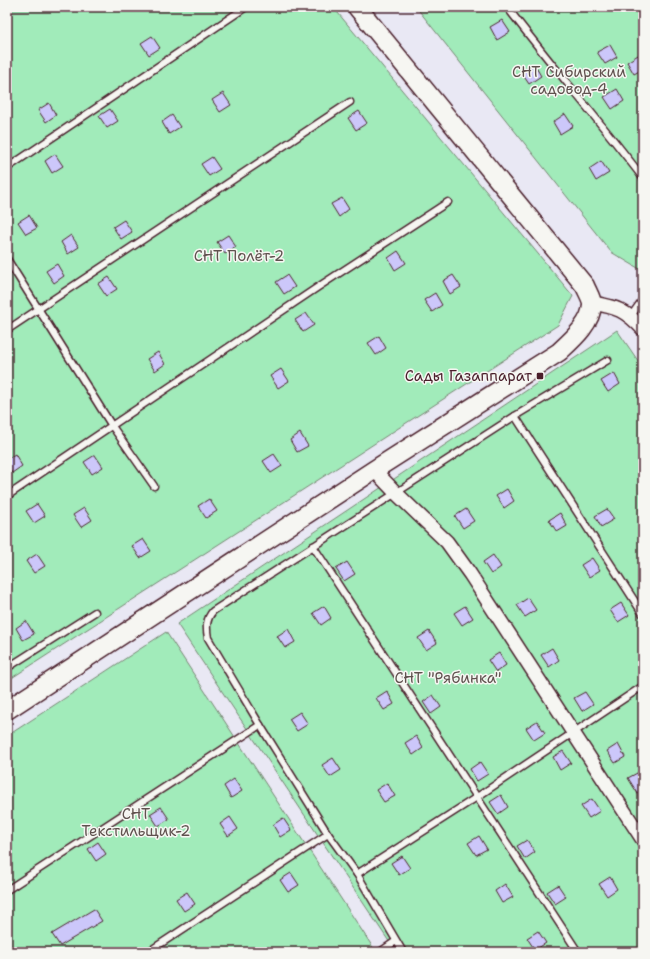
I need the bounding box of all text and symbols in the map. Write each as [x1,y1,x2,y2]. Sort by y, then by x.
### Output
park label: СНТ Сибирский садовод-4 [512,62,626,99]
park label: СНТ Полёт-2 [194,246,284,266]
place label: Сады Газаппарат [405,366,532,386]
marker: Сады Газаппарат [535,371,545,381]
park label: СНТ "Рябинка" [395,668,502,688]
park label: СНТ Текстильщик-2 [82,804,190,841]

